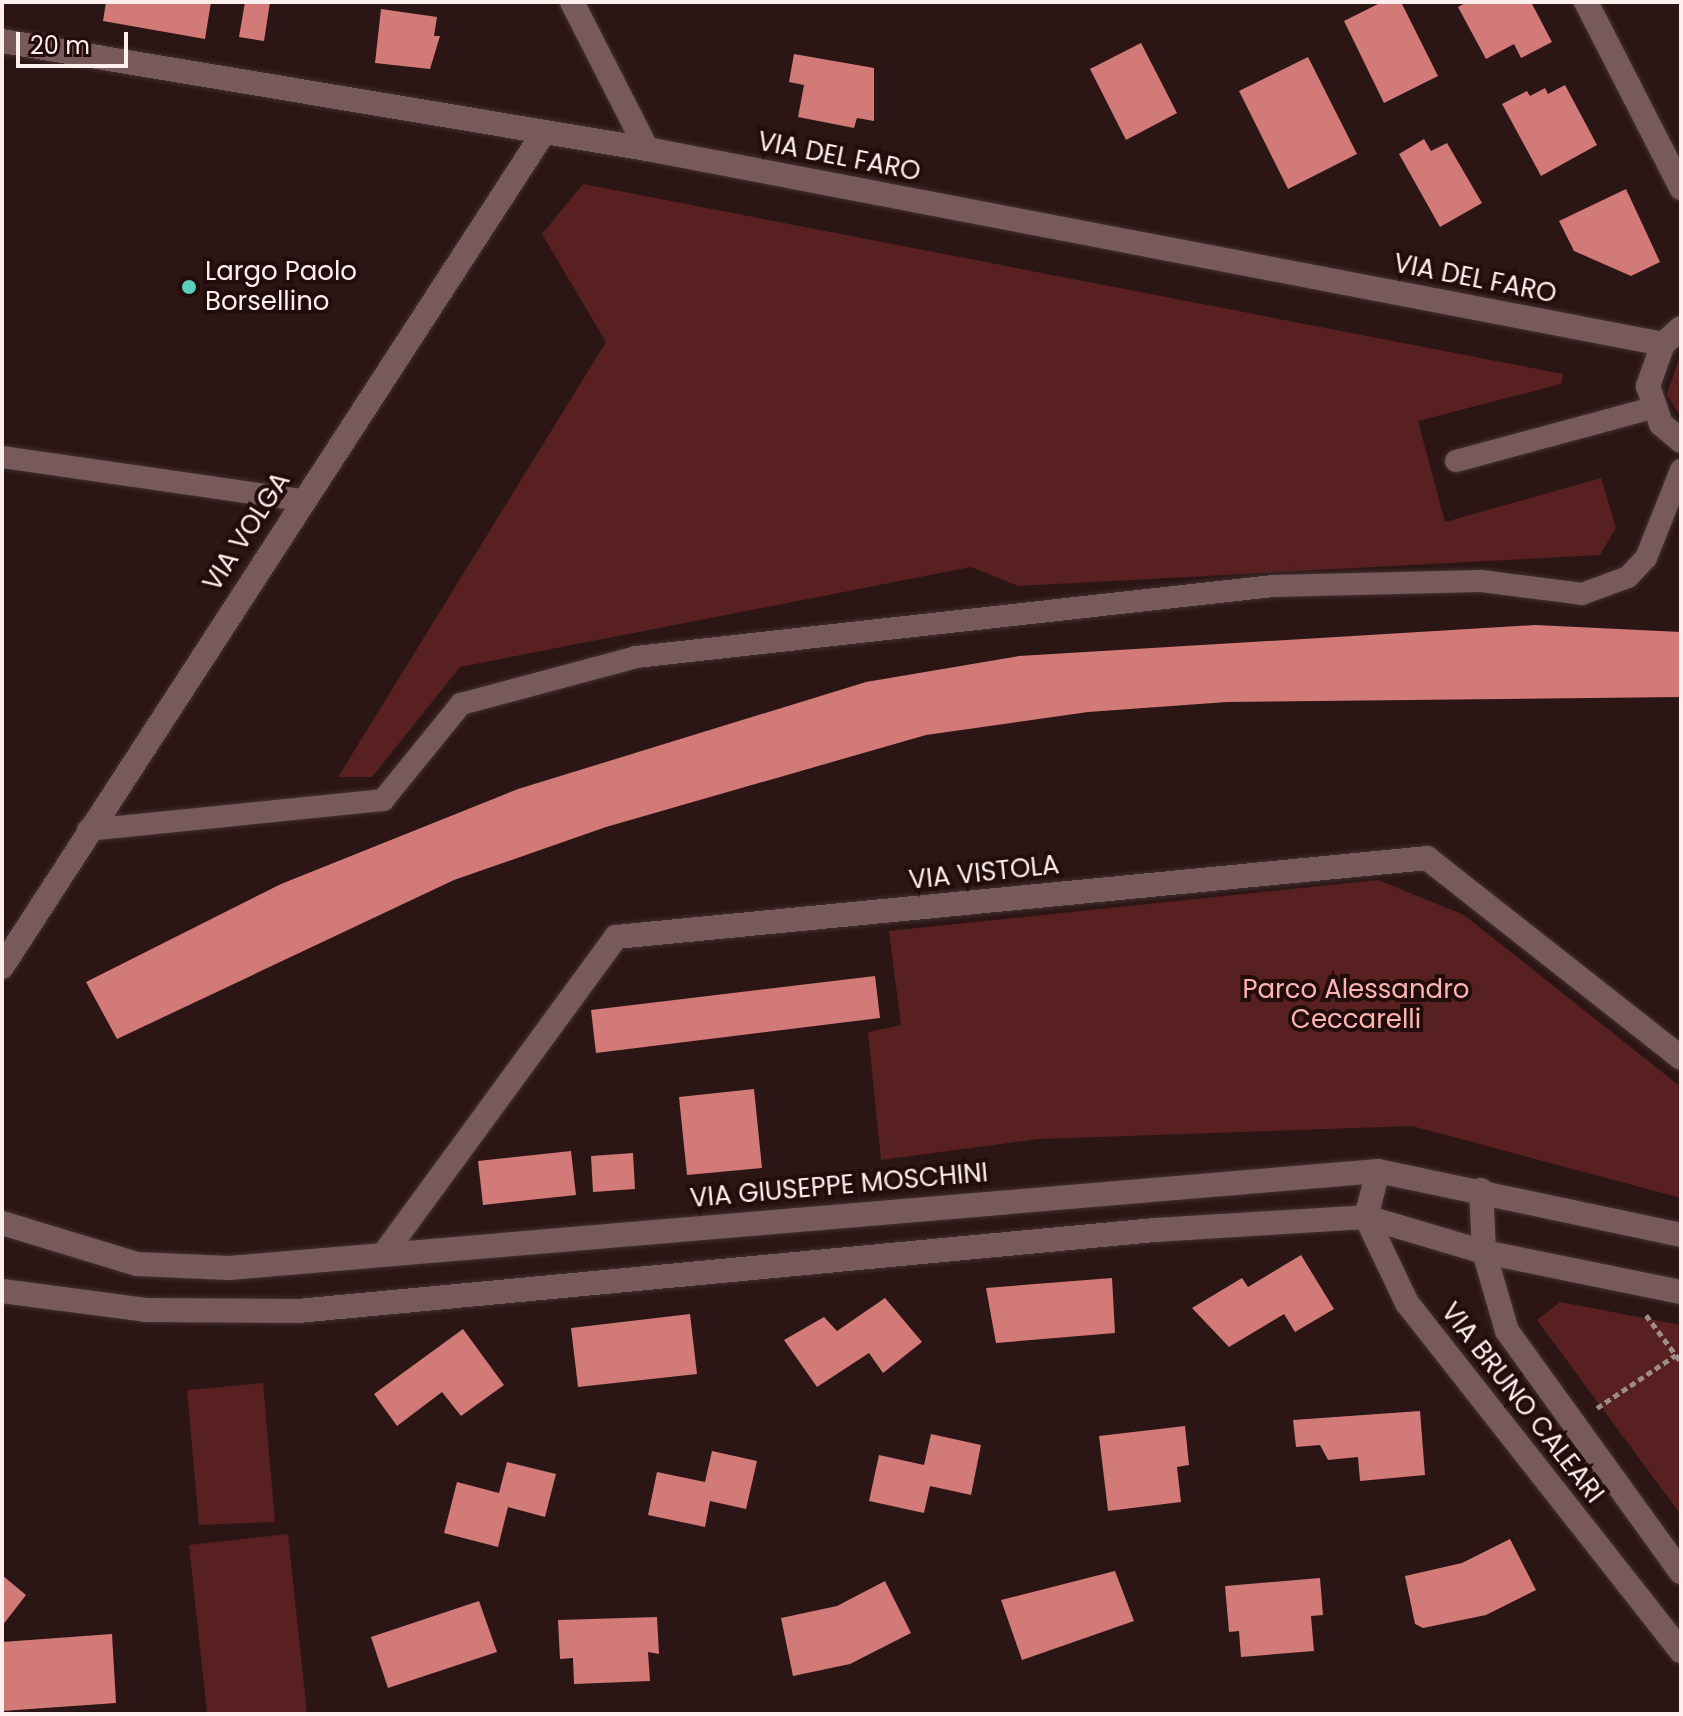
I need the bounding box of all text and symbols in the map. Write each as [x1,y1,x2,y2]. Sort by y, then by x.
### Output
scale bar [20,16,132,66]
text: 20 m [30,29,90,62]
street label: VIA DEL FARO [755,126,923,188]
street label: VIA DEL FARO [1391,248,1559,310]
place label: Largo Paolo Borsellino [205,256,357,318]
marker: Largo Paolo Borsellino [180,278,198,296]
street label: VIA VOLGA [197,467,297,597]
street label: VIA VISTOLA [907,850,1061,896]
park label: Parco Alessandro Ceccarelli [1242,974,1470,1036]
street label: VIA GIUSEPPE MOSCHINI [689,1157,989,1215]
street label: VIA BRUNO CALEARI [1434,1297,1610,1509]

